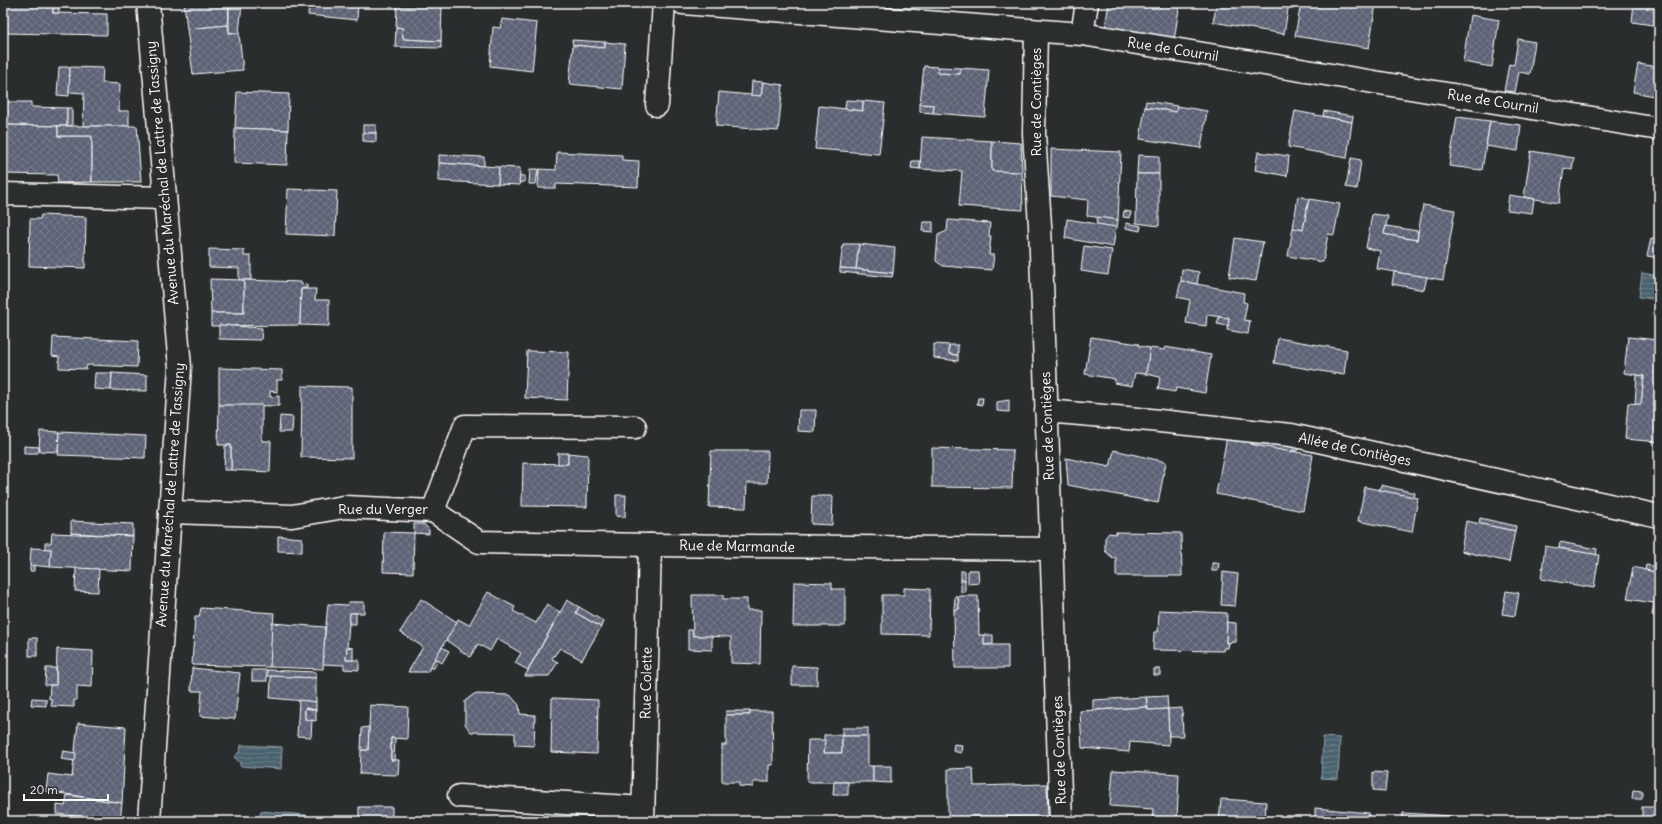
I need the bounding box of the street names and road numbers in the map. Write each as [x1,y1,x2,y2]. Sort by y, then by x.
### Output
street label: Rue de Cournil [1126,33,1220,65]
street label: Avenue du Maréchal de Lattre de Tassigny [141,40,183,306]
street label: Rue de Contièges [1027,48,1045,156]
street label: Rue de Cournil [1446,85,1540,117]
street label: Avenue du Maréchal de Lattre de Tassigny [152,362,188,628]
street label: Rue de Contièges [1036,371,1058,481]
street label: Allée de Contièges [1297,428,1413,470]
street label: Rue du Verger [338,500,428,518]
street label: Rue de Marmande [679,536,795,556]
street label: Rue Colette [636,647,656,719]
street label: Rue de Contièges [1048,695,1070,805]

